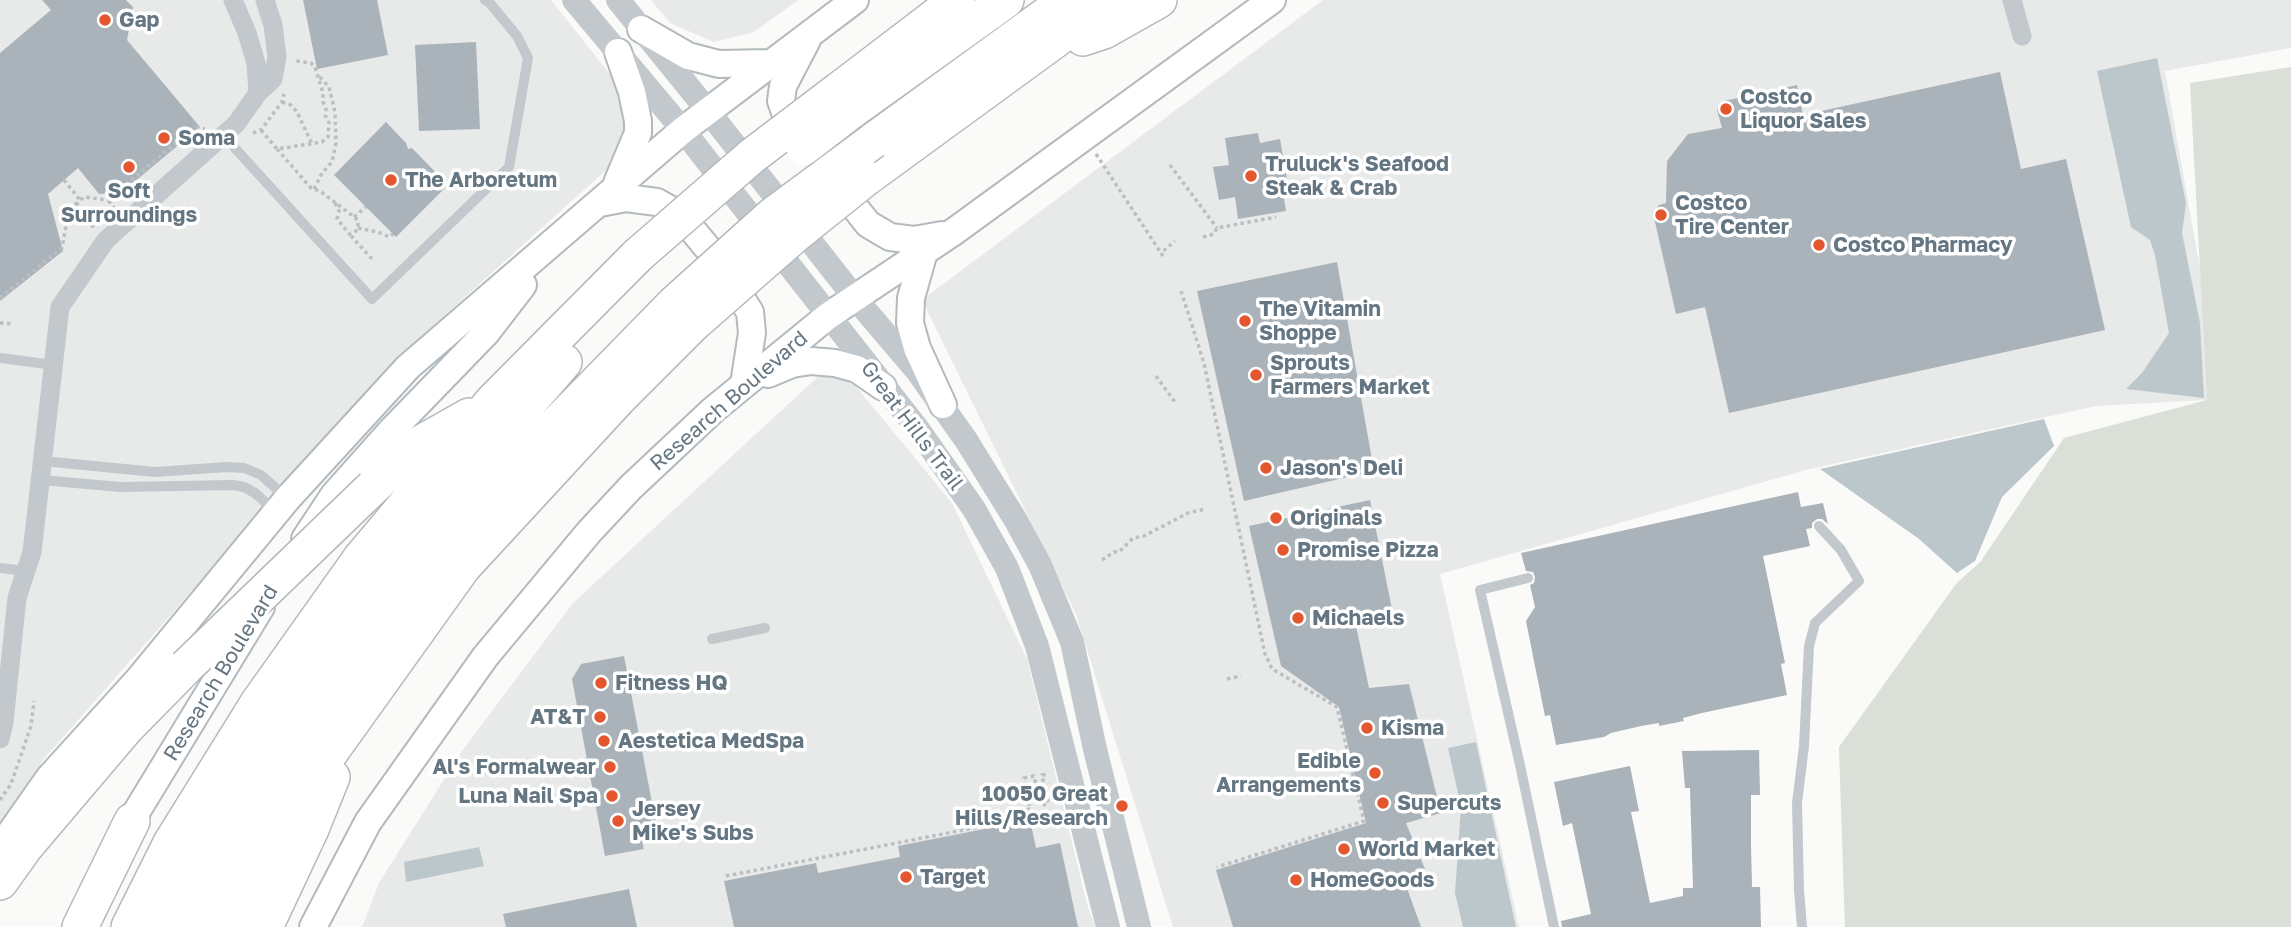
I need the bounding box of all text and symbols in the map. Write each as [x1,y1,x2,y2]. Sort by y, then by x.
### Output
place label: Gap [119,7,160,33]
marker: Gap [97,12,113,28]
place label: Costco Liquor Sales [1740,84,1867,134]
marker: Costco Liquor Sales [1718,101,1734,117]
place label: Soma [178,125,235,151]
marker: Soma [156,130,172,146]
place label: Truluck's Seafood Steak & Crab [1265,151,1449,201]
marker: Soft Surroundings [121,159,137,175]
place label: The Arboretum [405,167,557,193]
marker: Truluck's Seafood Steak & Crab [1243,168,1259,184]
marker: The Arboretum [383,172,399,188]
place label: Soft Surroundings [61,178,197,228]
place label: Costco Tire Center [1675,190,1789,240]
marker: Costco Tire Center [1653,207,1669,223]
place label: Costco Pharmacy [1833,232,2013,258]
marker: Costco Pharmacy [1811,237,1827,253]
place label: The Vitamin Shoppe [1259,296,1381,346]
marker: The Vitamin Shoppe [1237,313,1253,329]
street label: Research Boulevard [645,326,813,476]
place label: Sprouts Farmers Market [1270,350,1430,400]
street label: Great Hills Trail [855,357,969,495]
marker: Sprouts Farmers Market [1248,367,1264,383]
place label: Jason's Deli [1280,455,1403,481]
marker: Jason's Deli [1258,460,1274,476]
place label: Originals [1290,505,1382,531]
marker: Originals [1268,510,1284,526]
place label: Promise Pizza [1297,537,1439,563]
marker: Promise Pizza [1275,542,1291,558]
street label: Research Boulevard [159,581,283,765]
place label: Michaels [1312,605,1405,631]
marker: Michaels [1290,610,1306,626]
place label: Fitness HQ [615,670,728,696]
marker: Fitness HQ [593,675,609,691]
place label: AT&T [530,704,586,730]
marker: AT&T [592,709,608,725]
place label: Kisma [1381,715,1444,741]
marker: Kisma [1359,720,1375,736]
place label: Aestetica MedSpa [618,728,804,754]
marker: Aestetica MedSpa [596,733,612,749]
place label: Edible Arrangements [1216,748,1361,798]
place label: Al's Formalwear [432,754,596,780]
marker: Al's Formalwear [602,759,618,775]
marker: Edible Arrangements [1367,765,1383,781]
place label: 10050 Great Hills/Research [955,781,1108,831]
place label: Luna Nail Spa [458,783,598,809]
marker: Luna Nail Spa [604,788,620,804]
place label: Supercuts [1397,790,1501,816]
marker: Supercuts [1375,795,1391,811]
place label: Jersey Mike's Subs [632,796,754,846]
marker: 10050 Great Hills/Research [1114,798,1130,814]
marker: Jersey Mike's Subs [610,813,626,829]
place label: World Market [1358,836,1495,862]
marker: World Market [1336,841,1352,857]
place label: Target [920,864,986,890]
place label: HomeGoods [1310,867,1435,893]
marker: Target [898,869,914,885]
marker: HomeGoods [1288,872,1304,888]

